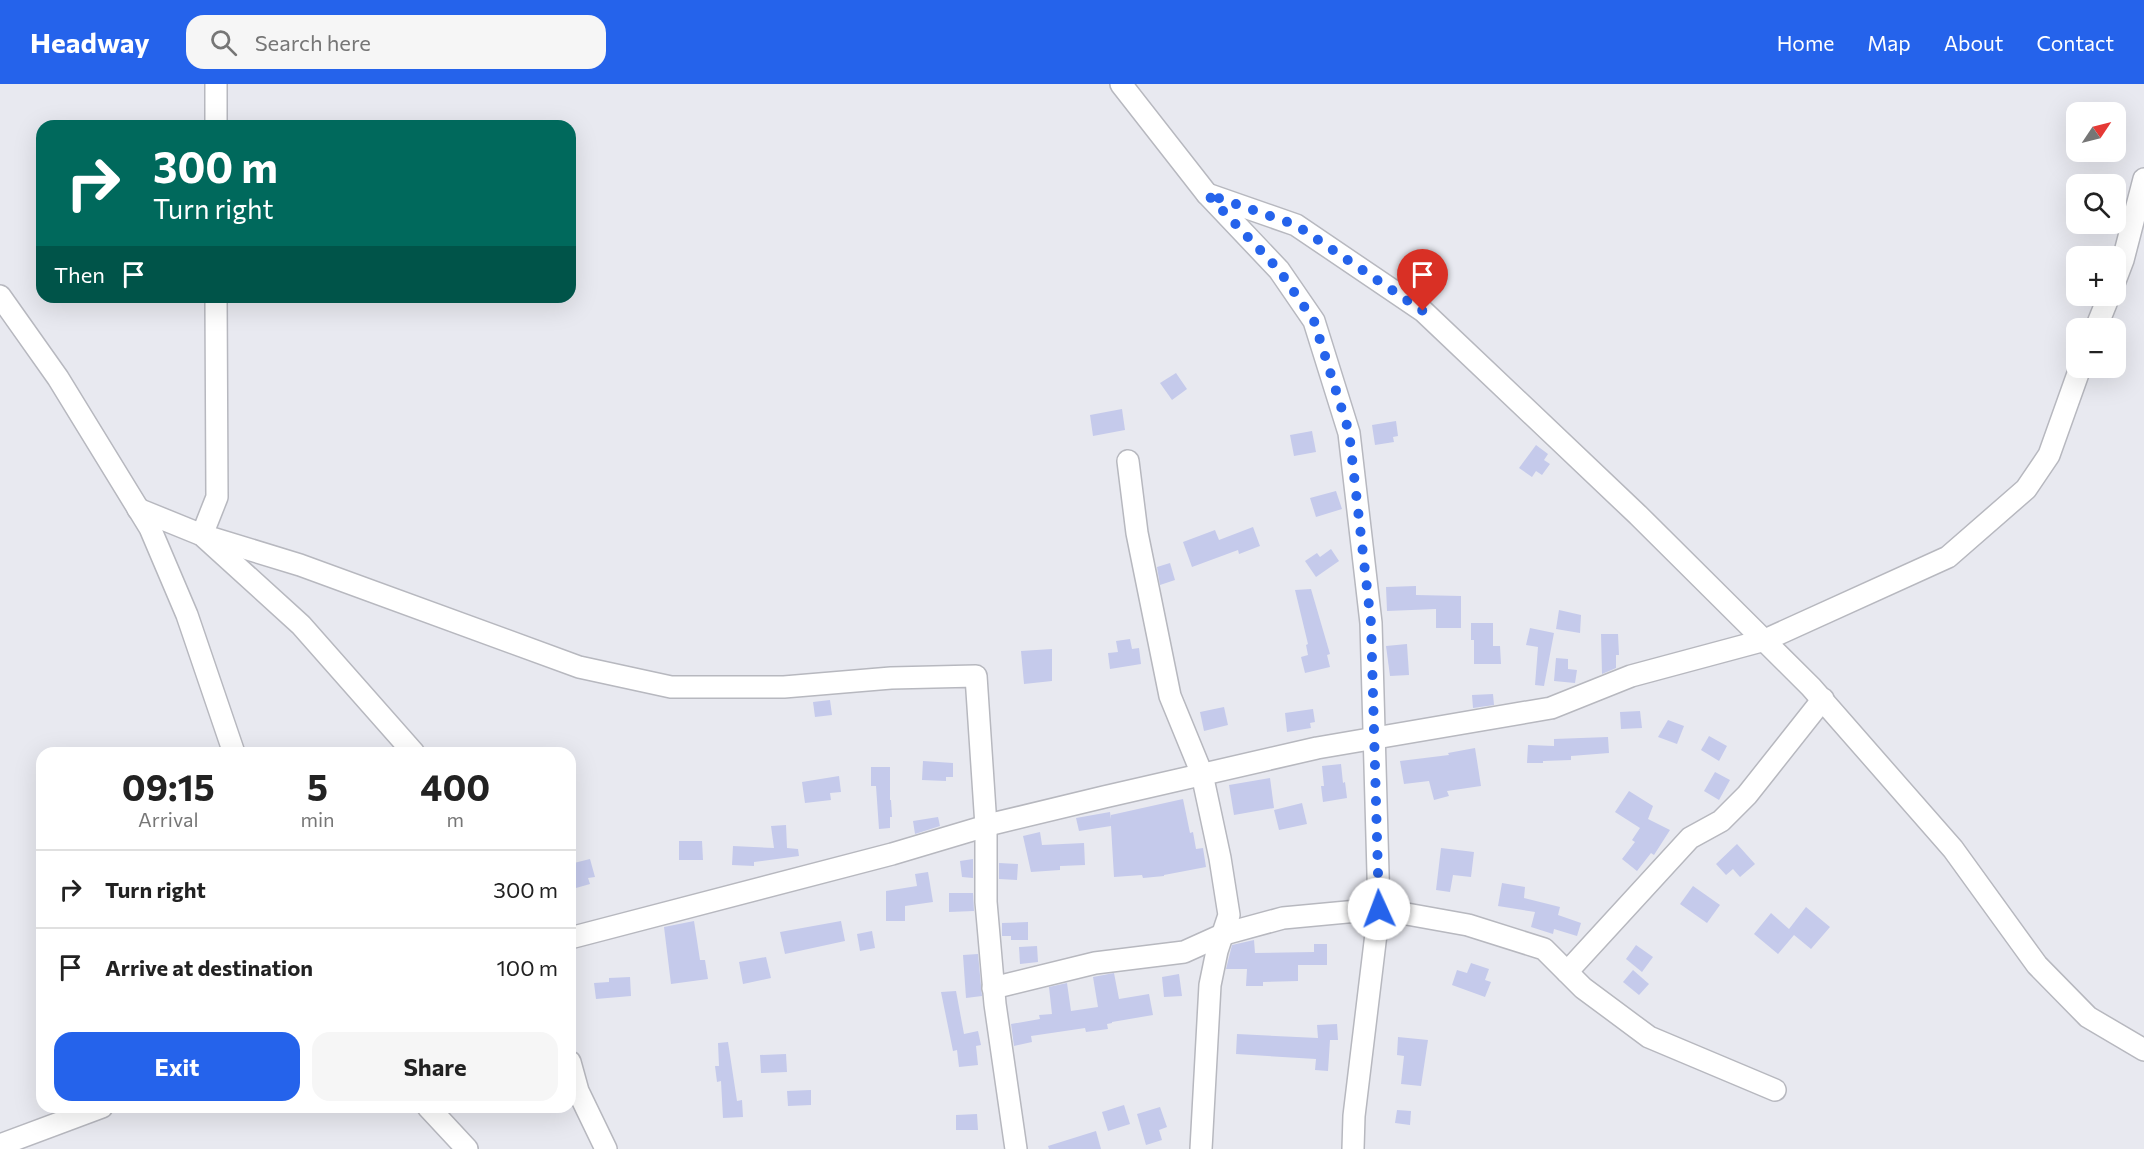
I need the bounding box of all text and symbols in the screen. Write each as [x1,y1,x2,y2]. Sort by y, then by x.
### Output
search box [186,15,606,69]
text: Headway [30,25,150,59]
icon: search [207,26,240,59]
text: Search here [255,29,371,56]
text: Home [1777,30,1834,55]
text: Map [1867,30,1911,55]
text: About [1944,30,2003,55]
text: Contact [2036,30,2114,55]
north arrow [2066,102,2126,162]
map controls [2066,102,2126,378]
text: 300 m [153,140,278,192]
icon: right [54,144,132,222]
button: search [2066,174,2126,234]
text: Turn right [153,192,273,225]
button: + [2066,246,2126,306]
pin [1397,249,1448,311]
icon: arrive [117,258,150,291]
icon: arrive [1406,258,1439,291]
text: Then [54,261,105,288]
button: − [2066,318,2126,378]
text: 09:15 [122,764,215,808]
text: 5 [307,764,328,808]
text: 400 [420,764,490,808]
text: Arrival [138,807,199,831]
text: min [300,807,335,831]
text: m [447,807,464,831]
icon: right [54,873,87,906]
text: Turn right [105,876,206,903]
text: 300 m [493,876,558,903]
position arrow [1347,877,1411,941]
icon: arrive [54,951,87,984]
text: Arrive at destination [105,954,313,981]
text: 100 m [496,954,558,981]
button: Exit [54,1032,300,1101]
button: Share [312,1032,558,1101]

